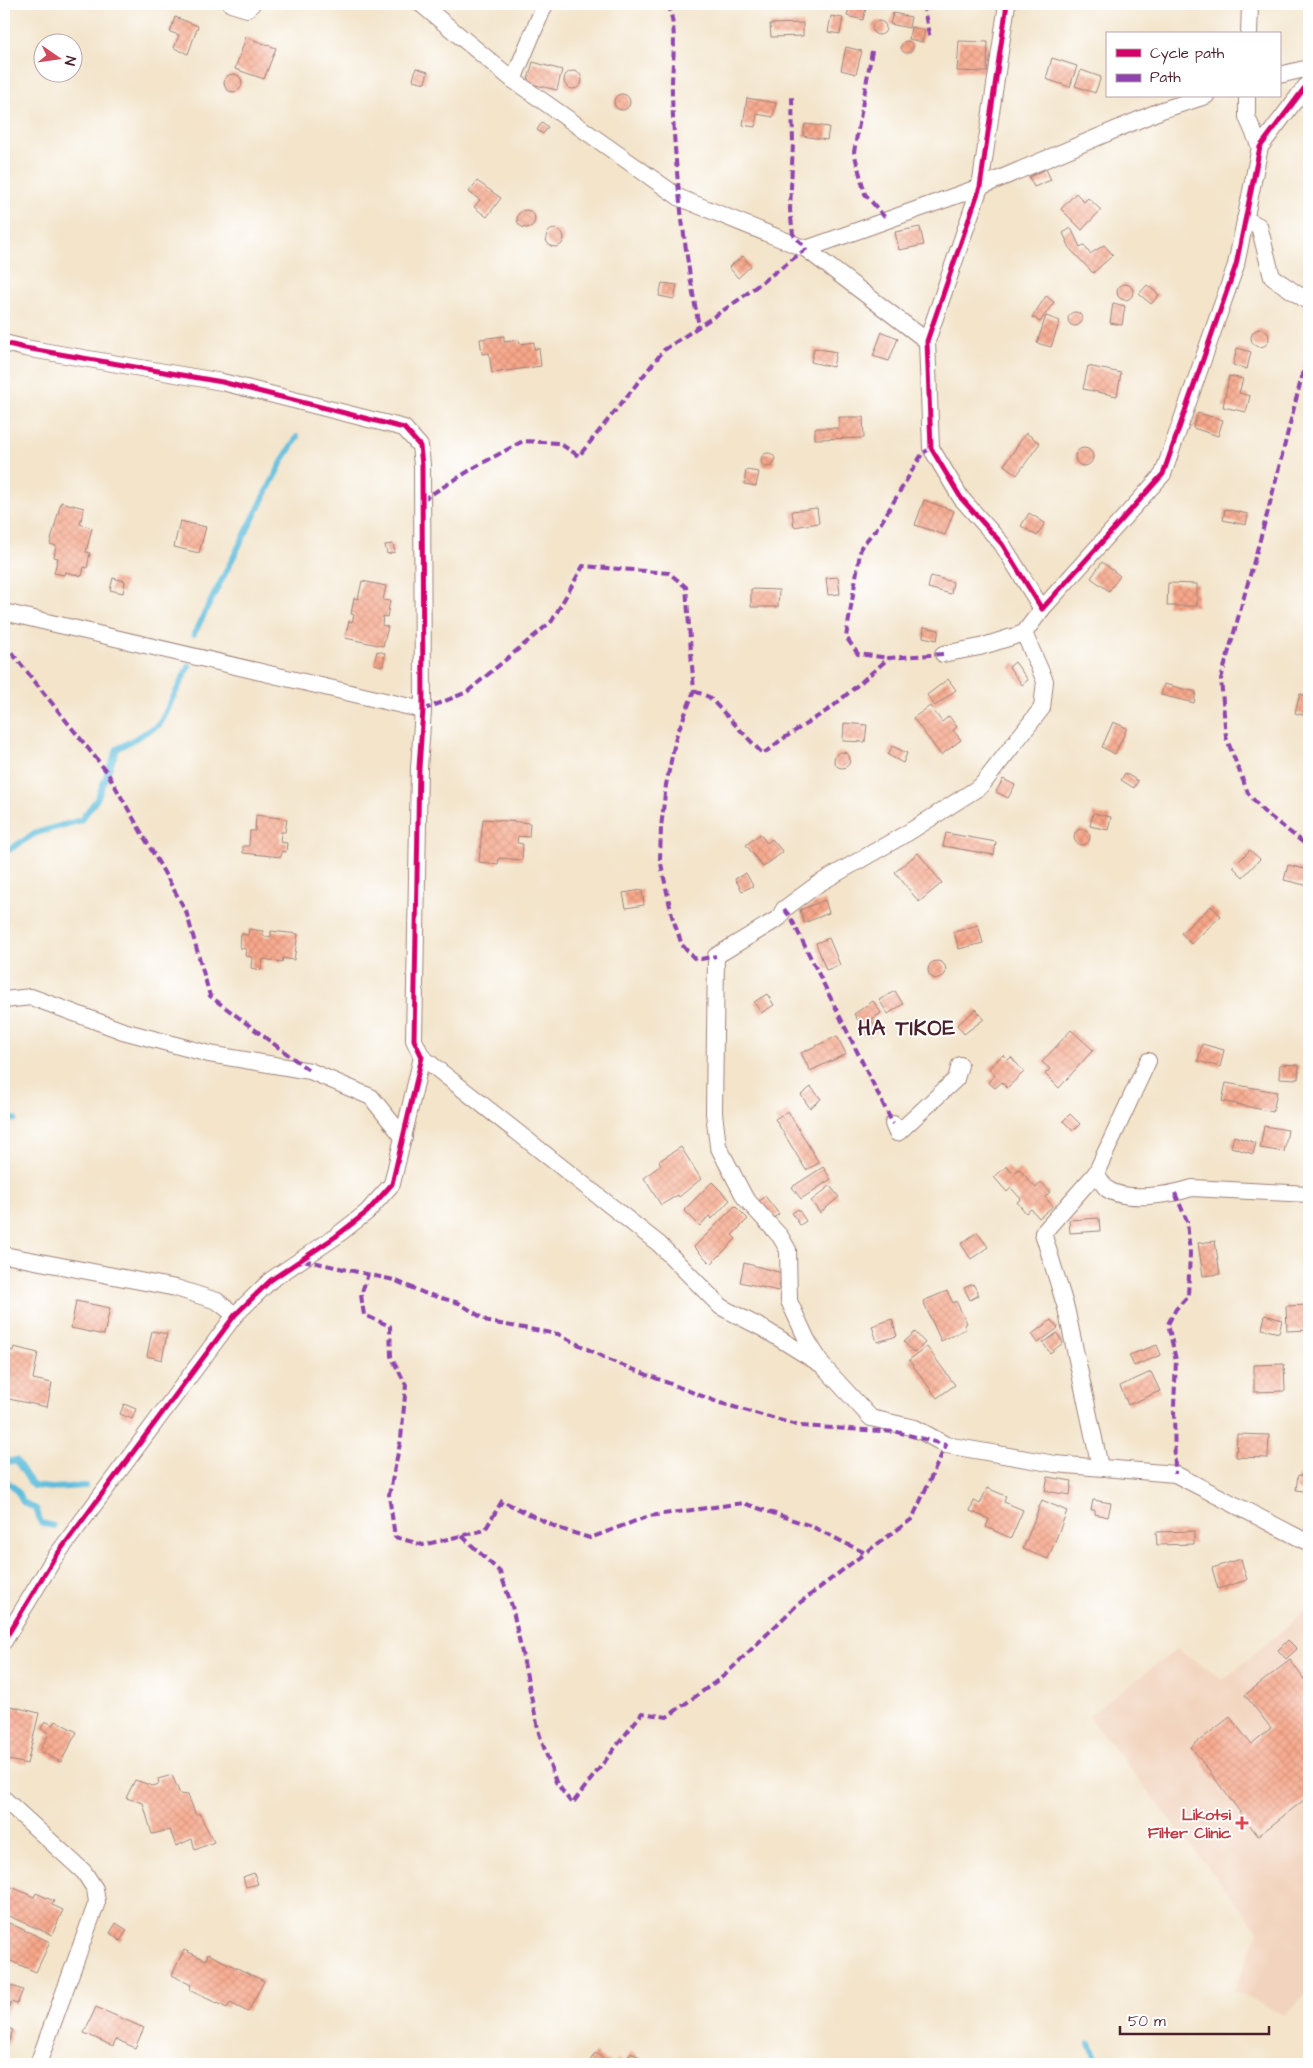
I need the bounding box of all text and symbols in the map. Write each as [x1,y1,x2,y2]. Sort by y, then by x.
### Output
north arrow [32,32,82,82]
legend [1106,32,1280,98]
text: Cycle path [1150,43,1225,65]
text: N [59,54,80,67]
text: Path [1150,67,1181,88]
district label: HA TIKOE [858,1014,956,1043]
place label: Likotsi Filter Clinic [1148,1804,1232,1844]
marker: Likotsi Filter Clinic [1235,1816,1249,1830]
scale bar [1120,2003,1269,2035]
text: 50 m [1128,2011,1166,2032]

